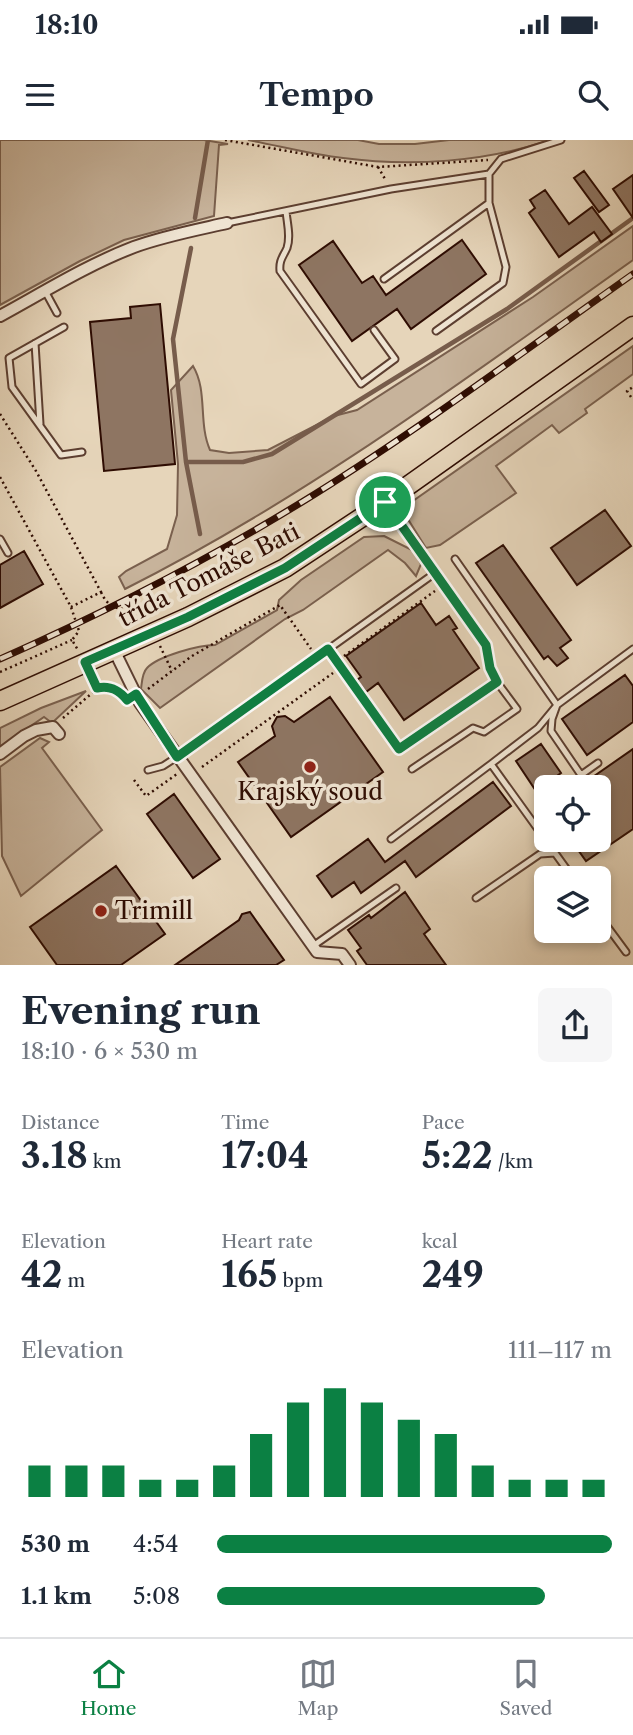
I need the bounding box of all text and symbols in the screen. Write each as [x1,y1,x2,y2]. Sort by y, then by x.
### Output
text: 18:10 [35,9,98,41]
text: Tempo [259,75,374,114]
icon: menu [21,76,59,114]
icon: search [574,76,612,114]
pin [355,472,415,532]
icon: arrive [366,483,404,521]
street label: třída Tomáše Bati [113,516,304,633]
marker: Krajský soud [302,759,318,775]
map controls [534,775,611,943]
button: locate [534,775,611,852]
place label: Krajský soud [237,777,383,806]
button: layers [534,866,611,943]
place label: Trimill [115,896,193,925]
marker: Trimill [93,903,109,919]
text: Evening run [21,987,261,1034]
button: share [538,988,612,1062]
text: 18:10 · 6 × 530 m [21,1037,198,1065]
text: Distance [21,1111,100,1134]
text: Time [221,1111,269,1134]
text: Pace [422,1111,465,1134]
text: 3.18 [21,1134,88,1177]
text: 17:04 [221,1134,309,1177]
text: 5:22 [422,1134,493,1177]
text: km [88,1150,122,1173]
text: /km [493,1150,533,1173]
text: Elevation [21,1230,106,1253]
text: Heart rate [221,1230,313,1253]
text: kcal [422,1230,458,1253]
text: 42 [21,1253,62,1296]
text: 165 [221,1253,277,1296]
text: 249 [422,1253,484,1296]
text: m [62,1269,85,1292]
text: bpm [277,1269,323,1292]
text: Elevation [21,1336,124,1364]
text: 111–117 m [508,1336,612,1364]
text: 530 m [21,1530,90,1558]
text: 4:54 [133,1530,179,1558]
text: 1.1 km [21,1582,92,1610]
text: 5:08 [133,1582,180,1610]
tab: Home [81,1655,136,1720]
tab: Map [298,1655,338,1720]
tab: Saved [500,1655,552,1720]

